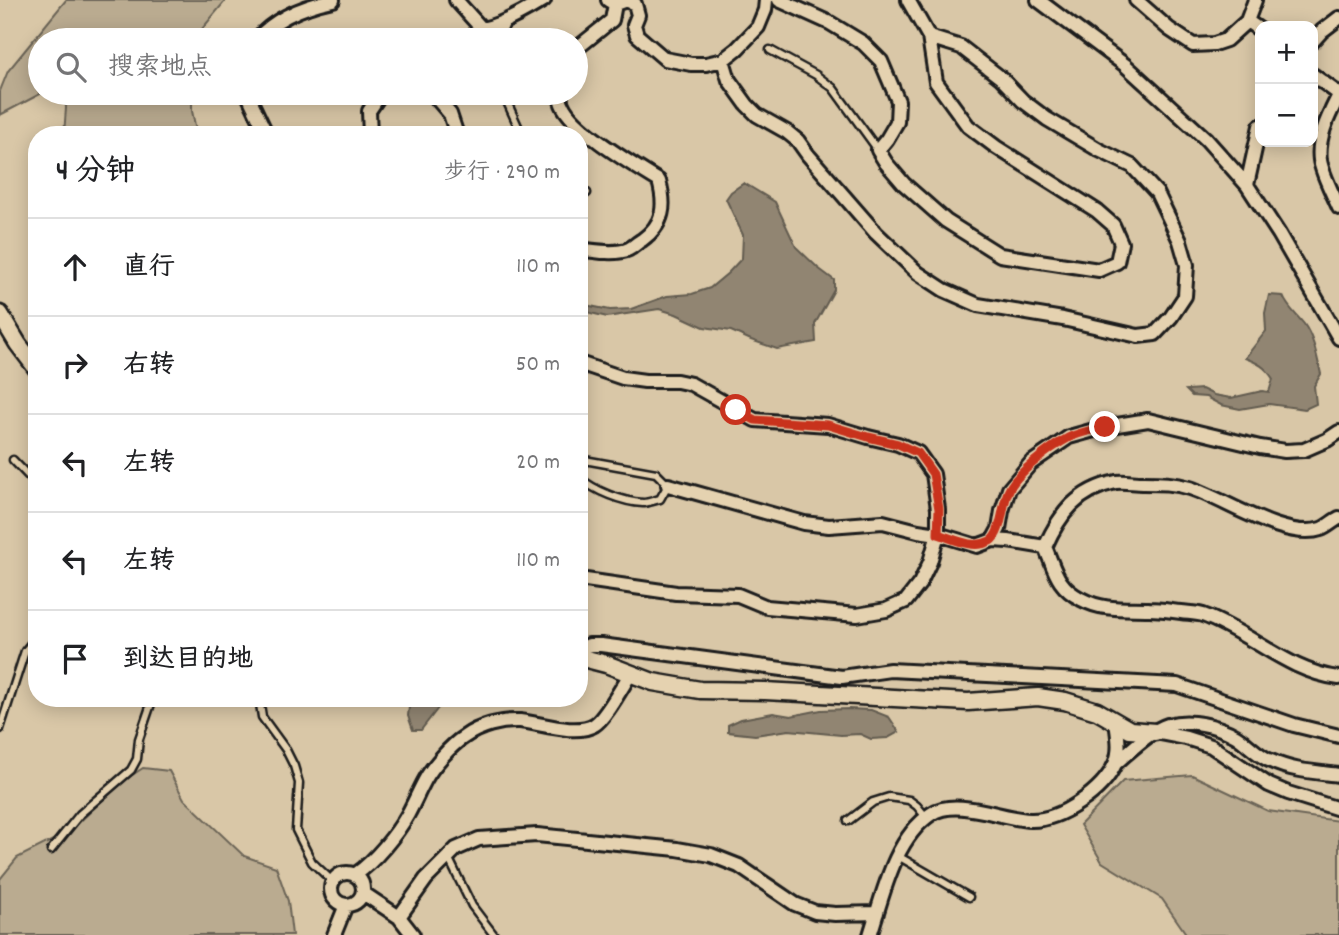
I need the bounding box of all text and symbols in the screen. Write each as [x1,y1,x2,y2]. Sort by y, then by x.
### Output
map controls [1255,21,1318,147]
button: + [1255,21,1318,84]
search box [28,28,588,105]
icon: search [52,48,90,86]
text: 搜索地点 [108,50,212,87]
button: − [1255,84,1318,147]
text: 4 分钟 [56,152,135,195]
text: 步行 · 290 m [444,157,560,190]
icon: ahead [56,248,94,286]
text: 直行 [123,250,175,287]
text: 110 m [516,251,560,284]
icon: right [56,346,94,384]
text: 右转 [123,348,175,385]
text: 50 m [516,349,560,382]
route start [720,394,751,425]
route end [1089,411,1120,442]
icon: left [56,444,94,482]
text: 左转 [123,446,175,483]
text: 20 m [516,447,560,480]
icon: left [56,542,94,580]
text: 左转 [123,544,175,581]
text: 110 m [516,545,560,578]
icon: arrive [56,640,94,678]
text: 到达目的地 [123,642,253,679]

